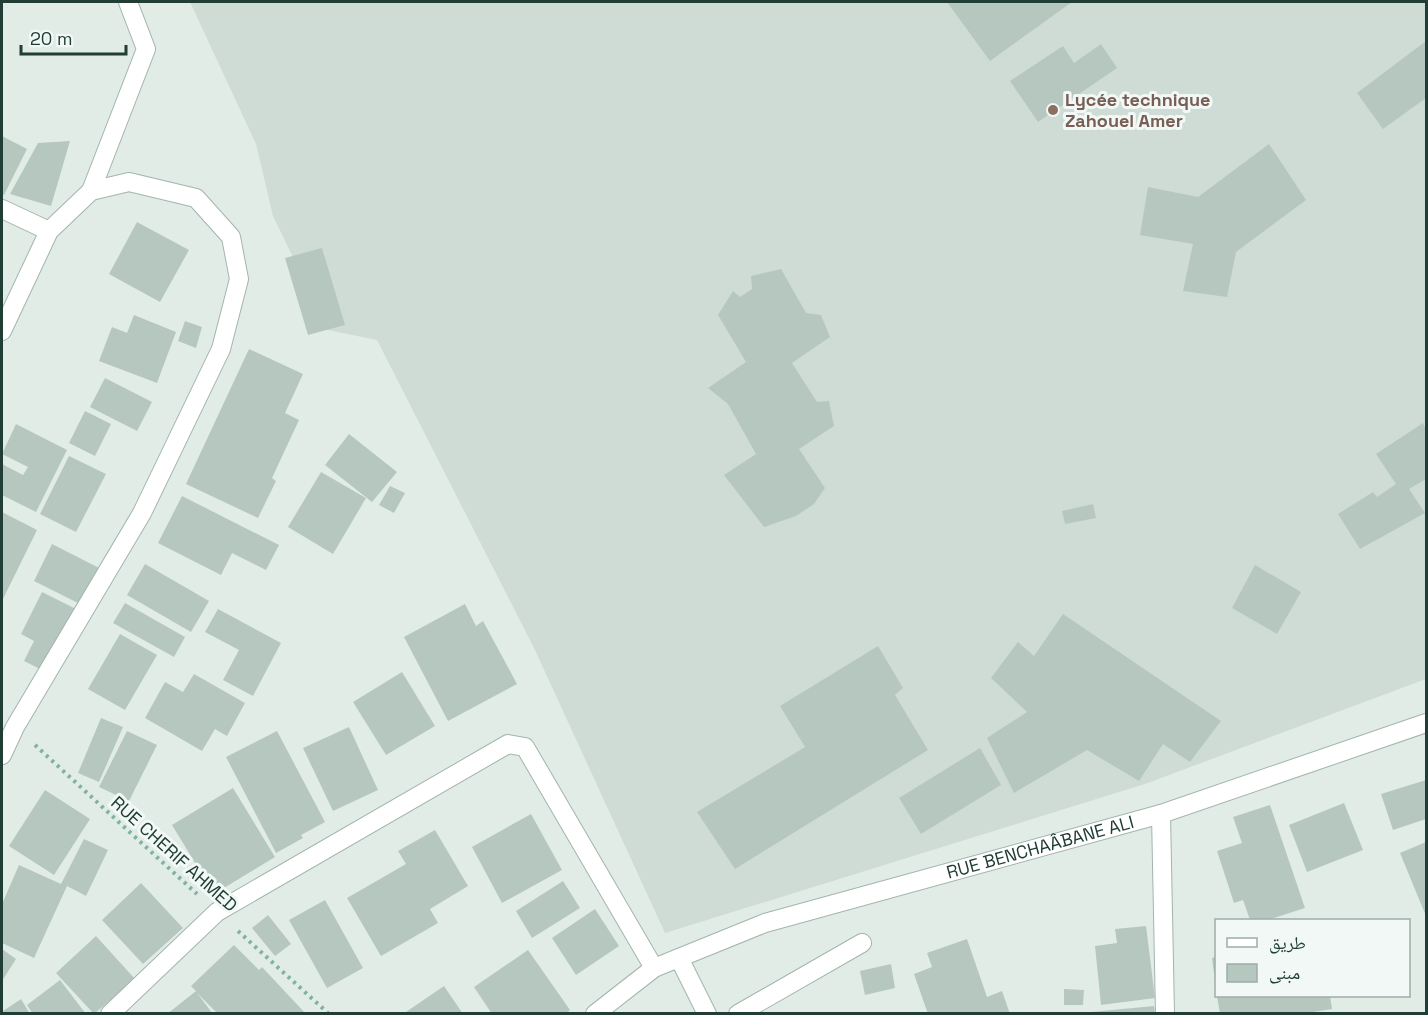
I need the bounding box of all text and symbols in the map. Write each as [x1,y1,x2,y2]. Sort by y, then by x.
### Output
scale bar [21,18,126,56]
text: 20 m [30,27,73,50]
place label: Lycée technique Zahouel Amer [1065,88,1210,132]
marker: Lycée technique Zahouel Amer [1046,103,1060,117]
street label: RUE CHERIF AHMED [106,791,242,916]
street label: RUE BENCHAÂBANE ALI [944,810,1136,884]
legend [1215,919,1410,997]
text: طريق [1269,931,1306,954]
text: مبنى [1269,961,1300,984]

